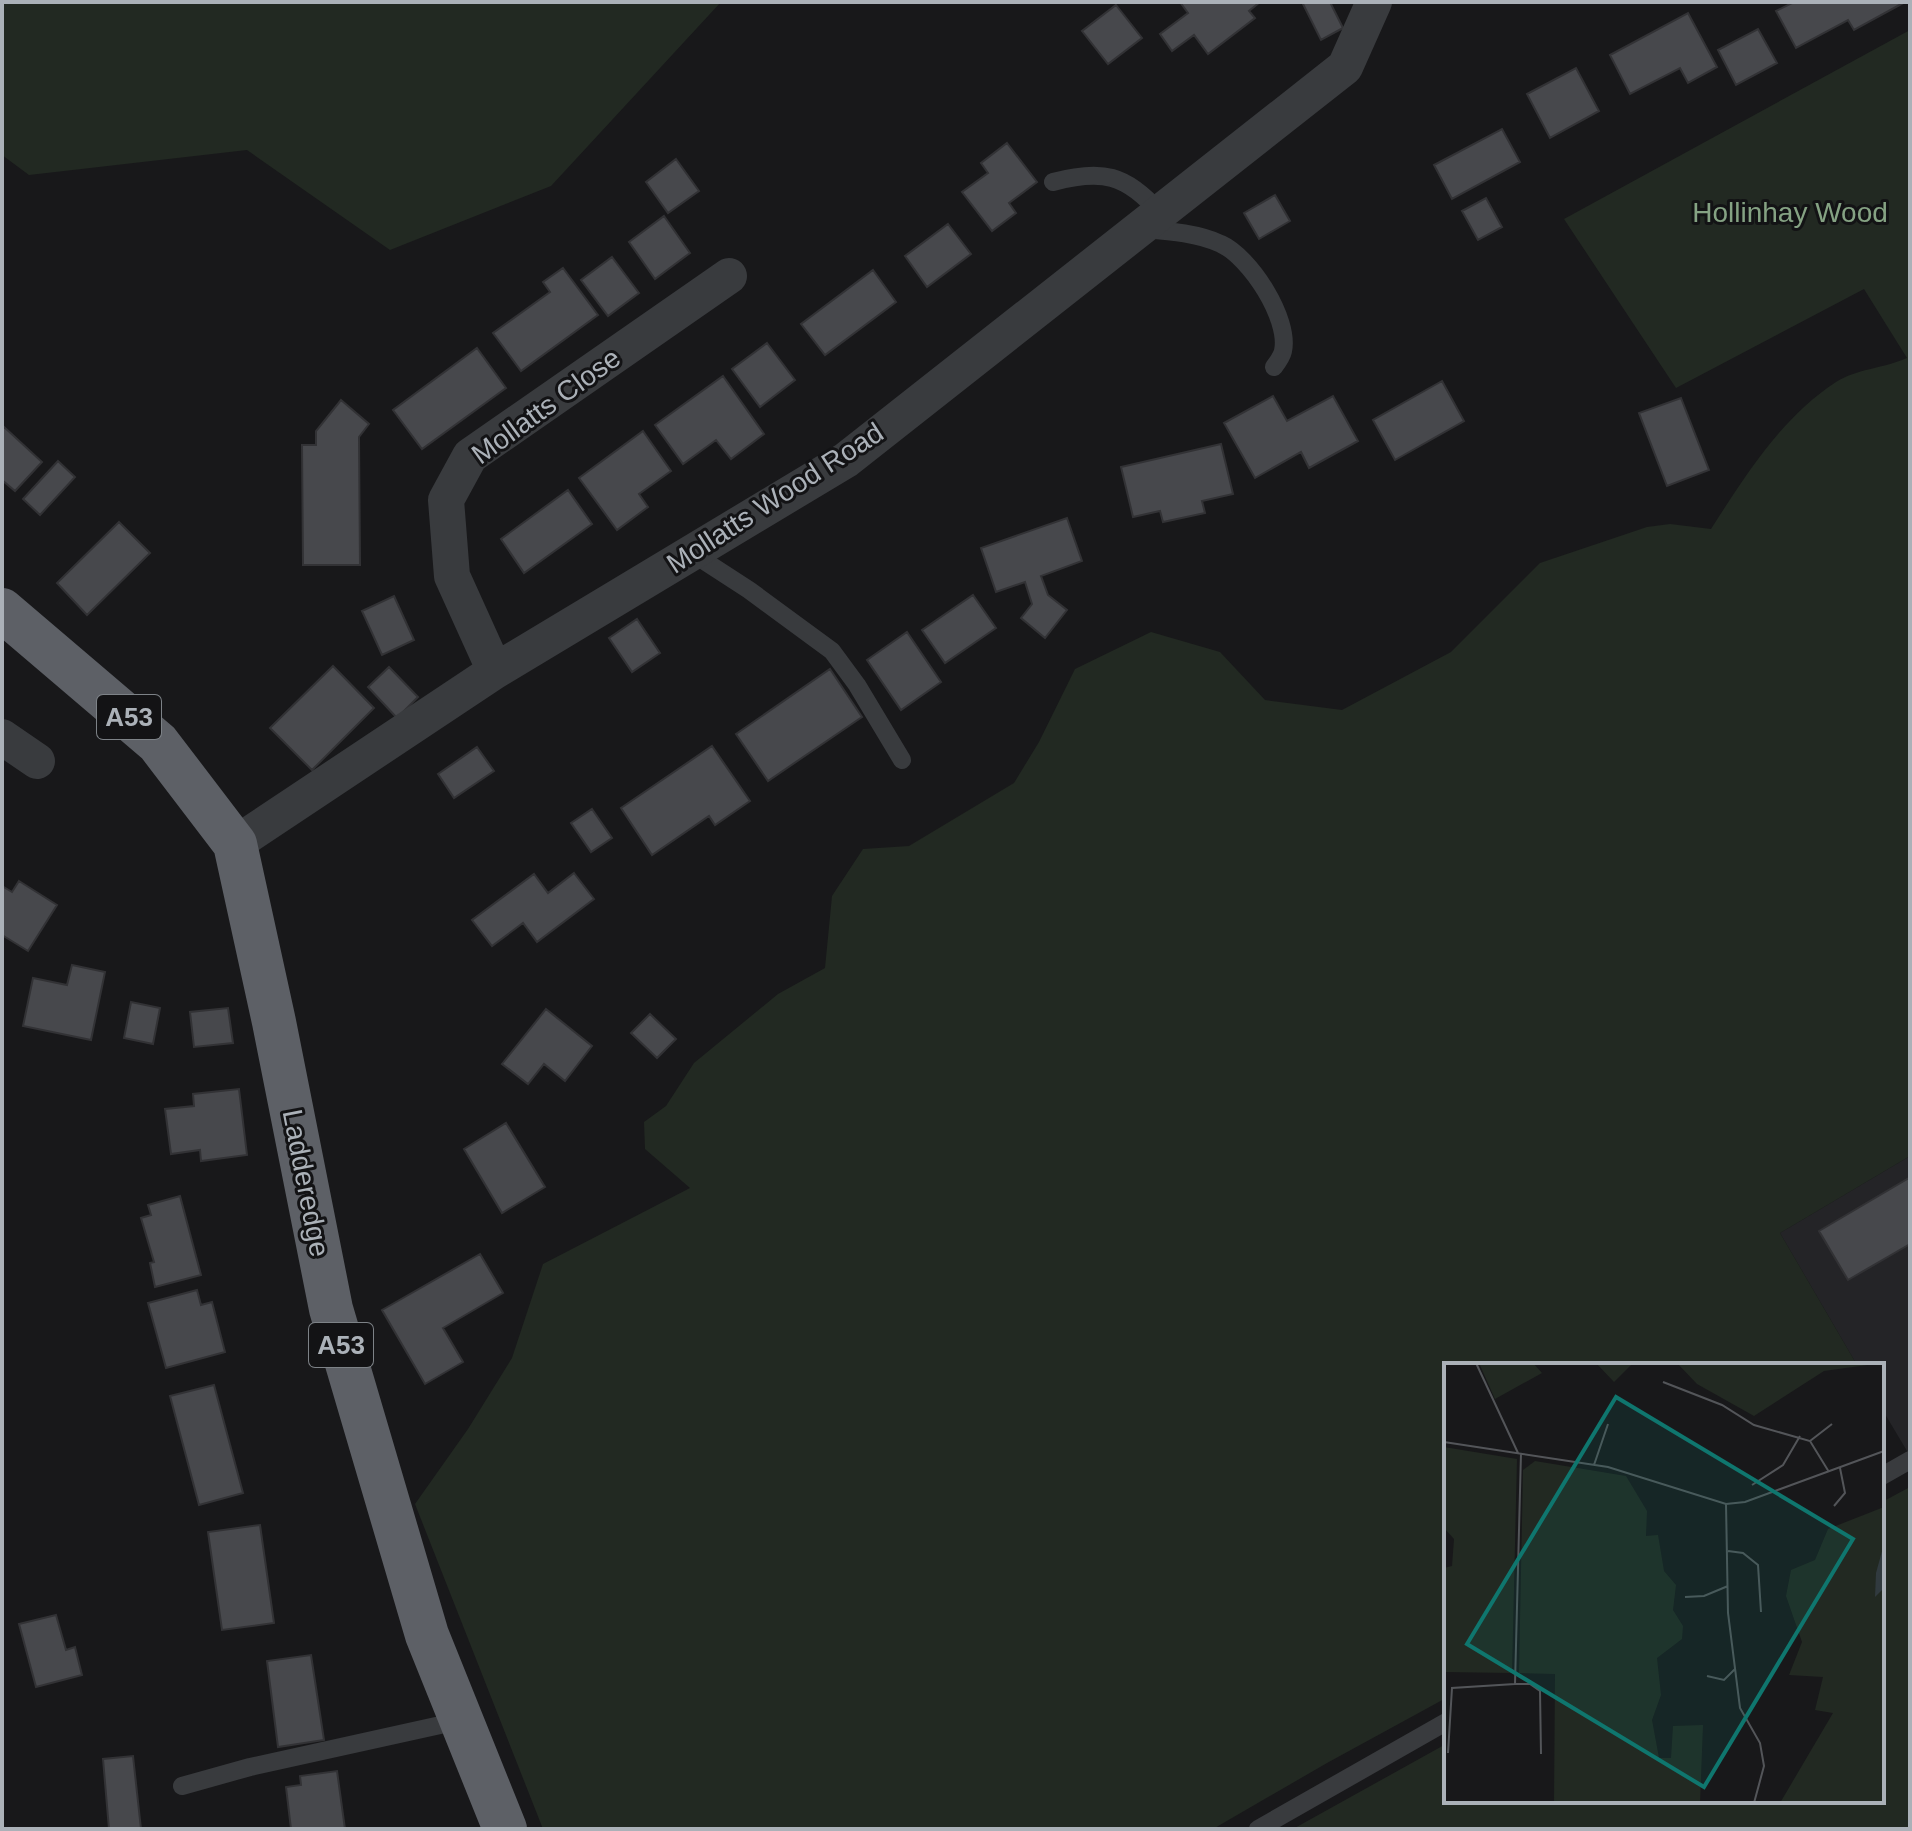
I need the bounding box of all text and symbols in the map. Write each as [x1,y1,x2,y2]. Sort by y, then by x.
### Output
park label: Hollinhay Wood [1692,197,1888,228]
street label: Mollatts Close [466,342,626,470]
street label: Mollatts Wood Road [661,416,889,580]
road number: A53 [97,695,161,739]
street label: Ladderedge [277,1107,335,1259]
road number: A53 [309,1323,373,1367]
inset map [1444,1363,1884,1803]

